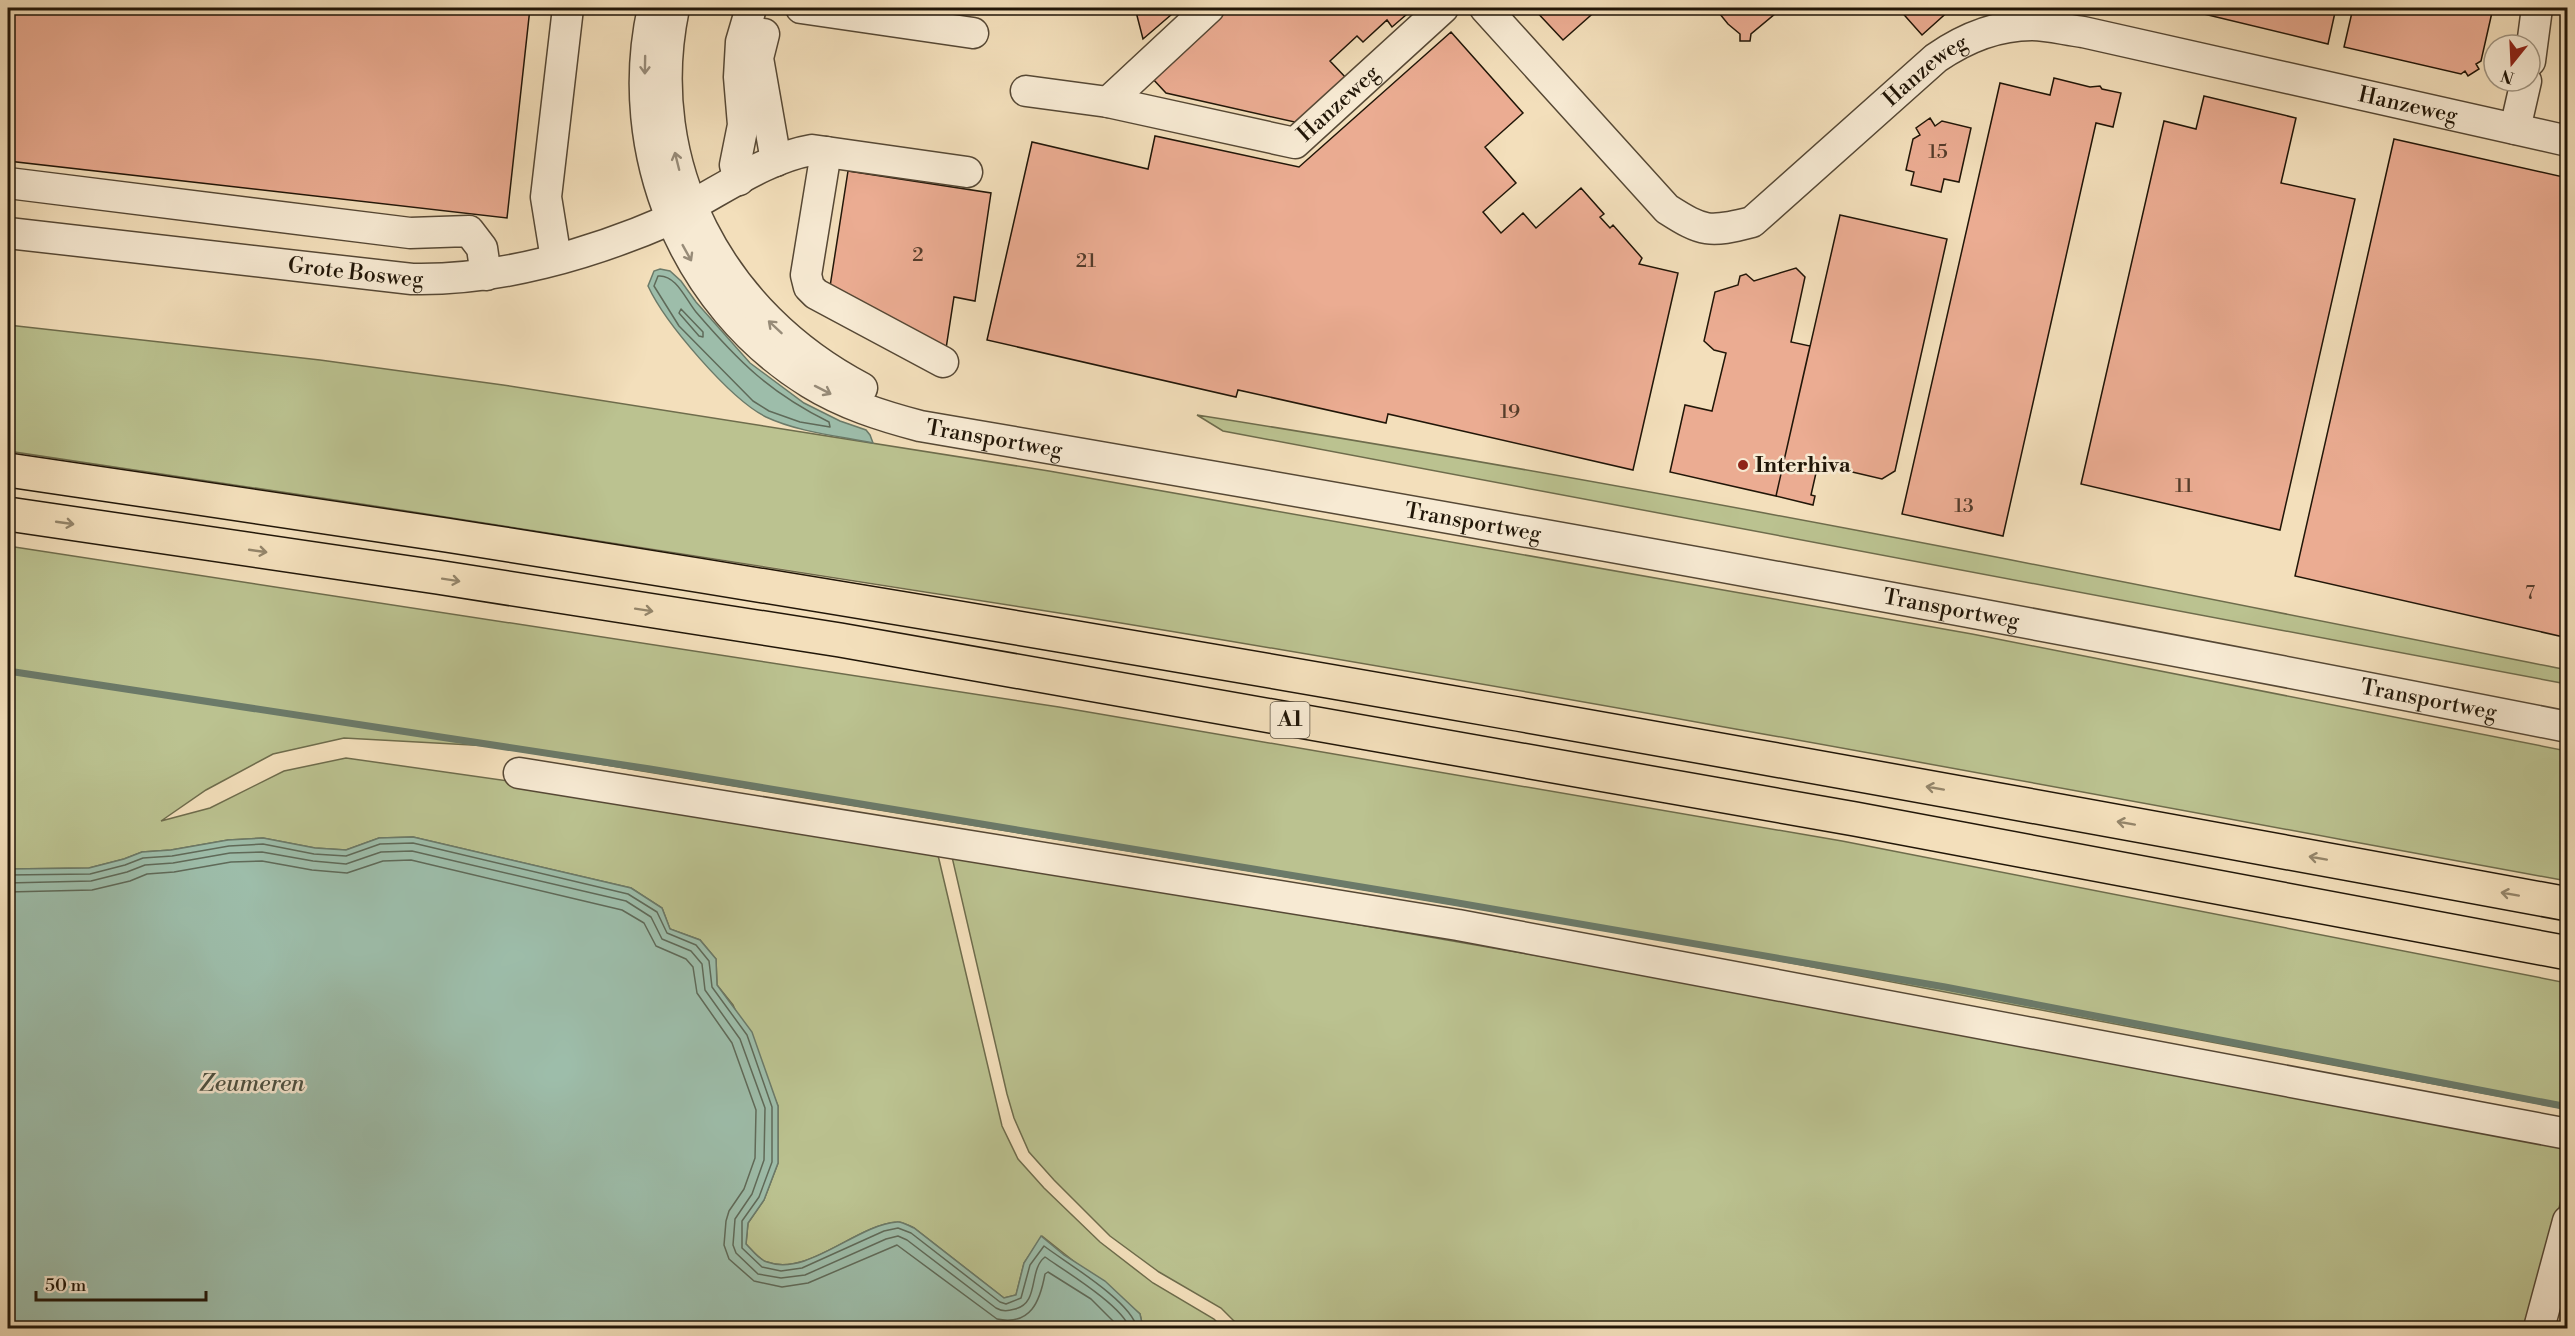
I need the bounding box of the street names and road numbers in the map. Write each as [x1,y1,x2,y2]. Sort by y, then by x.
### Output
street label: Hanzeweg [1877,28,1972,112]
street label: Hanzeweg [1292,59,1385,148]
street label: Hanzeweg [2356,81,2461,129]
street label: Grote Bosweg [286,251,424,293]
street label: Transportweg [924,414,1065,464]
street label: Transportweg [1403,497,1544,548]
street label: Transportweg [1881,583,2022,635]
street label: Transportweg [2358,673,2500,726]
road number: A1 [1270,702,1310,738]

